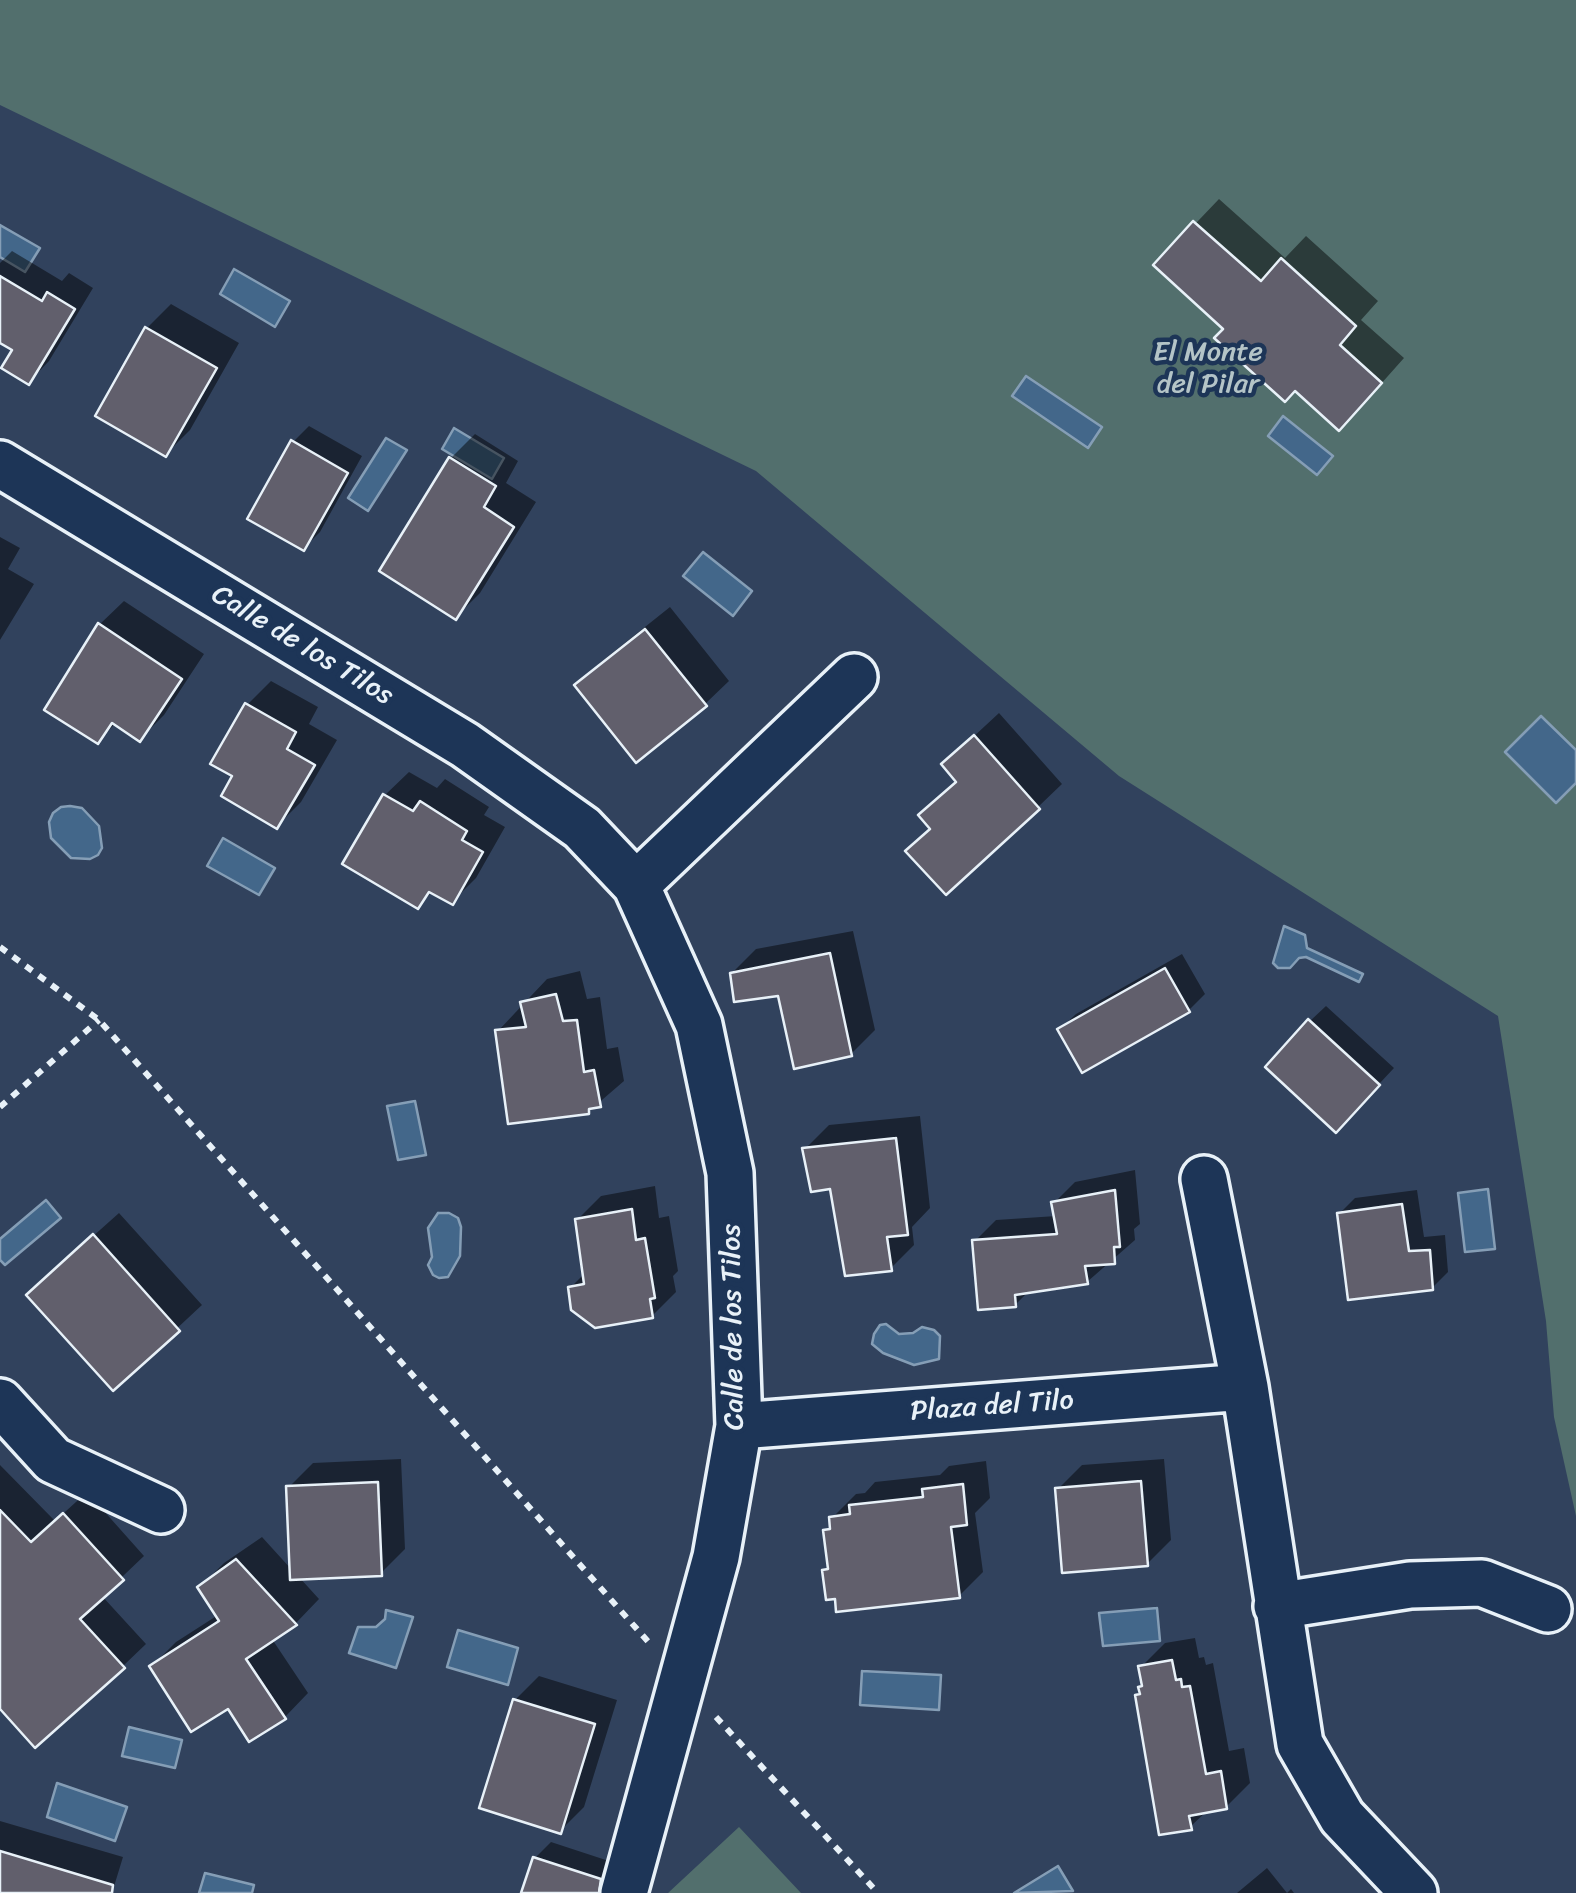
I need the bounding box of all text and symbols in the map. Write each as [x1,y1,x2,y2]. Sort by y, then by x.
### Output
park label: El Monte del Pilar [1153,336,1263,402]
street label: Calle de los Tilos [205,578,399,714]
street label: Calle de los Tilos [715,1224,753,1430]
street label: Plaza del Tilo [909,1385,1075,1429]

